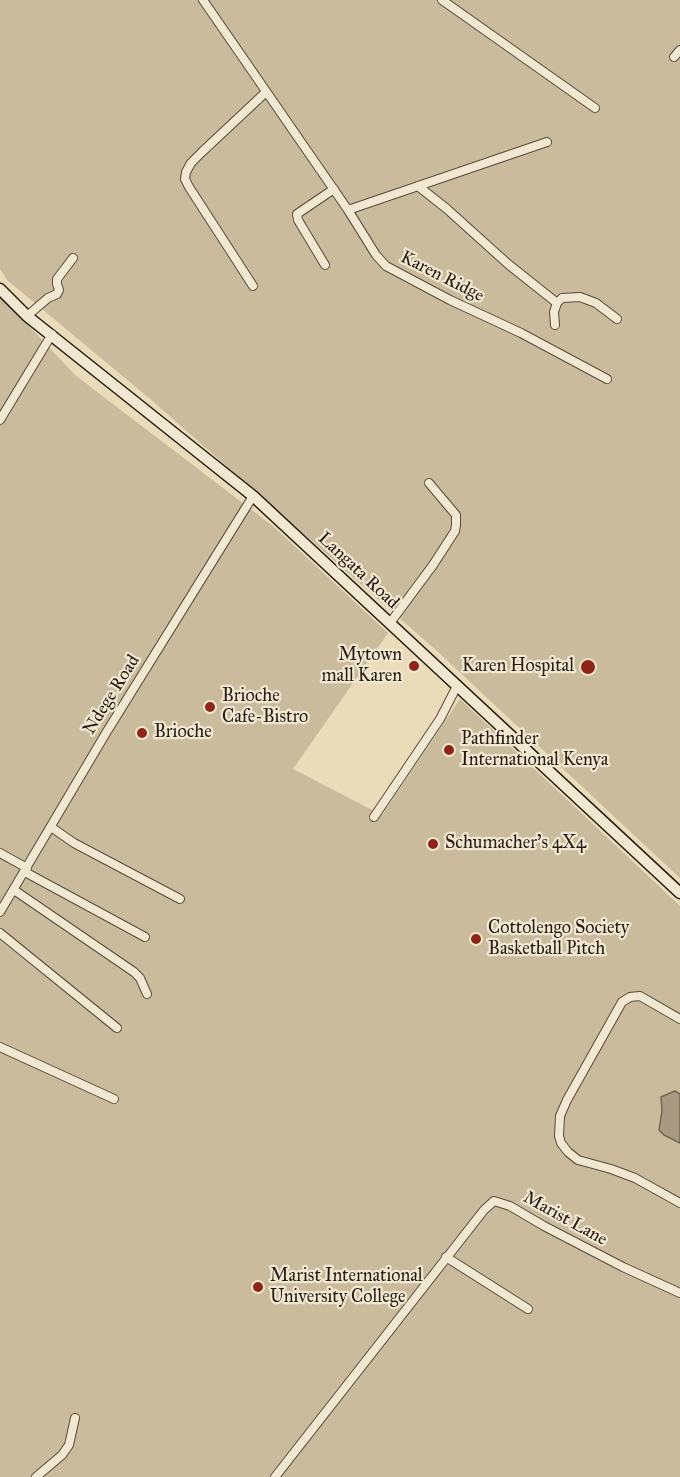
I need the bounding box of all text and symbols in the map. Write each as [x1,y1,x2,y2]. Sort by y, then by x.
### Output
street label: Karen Ridge [397,247,487,307]
street label: Langata Road [313,528,403,614]
place label: Mytown mall Karen [321,645,402,688]
street label: Ndege Road [79,651,145,739]
place label: Karen Hospital [462,656,574,678]
marker: Karen Hospital [579,658,597,676]
marker: Mytown mall Karen [407,659,421,673]
place label: Brioche Cafe-Bistro [222,686,308,728]
marker: Brioche Cafe-Bistro [203,700,217,714]
place label: Brioche [154,722,212,744]
marker: Brioche [135,726,149,740]
place label: Pathfinder International Kenya [461,729,608,771]
marker: Pathfinder International Kenya [442,743,456,757]
place label: Schumacher's 4X4 [445,833,586,855]
marker: Schumacher's 4X4 [426,837,440,851]
place label: Cottolengo Society Basketball Pitch [488,918,629,960]
marker: Cottolengo Society Basketball Pitch [469,932,483,946]
street label: Marist Lane [519,1187,611,1251]
place label: Marist International University College [270,1266,423,1308]
marker: Marist International University College [251,1280,265,1294]

